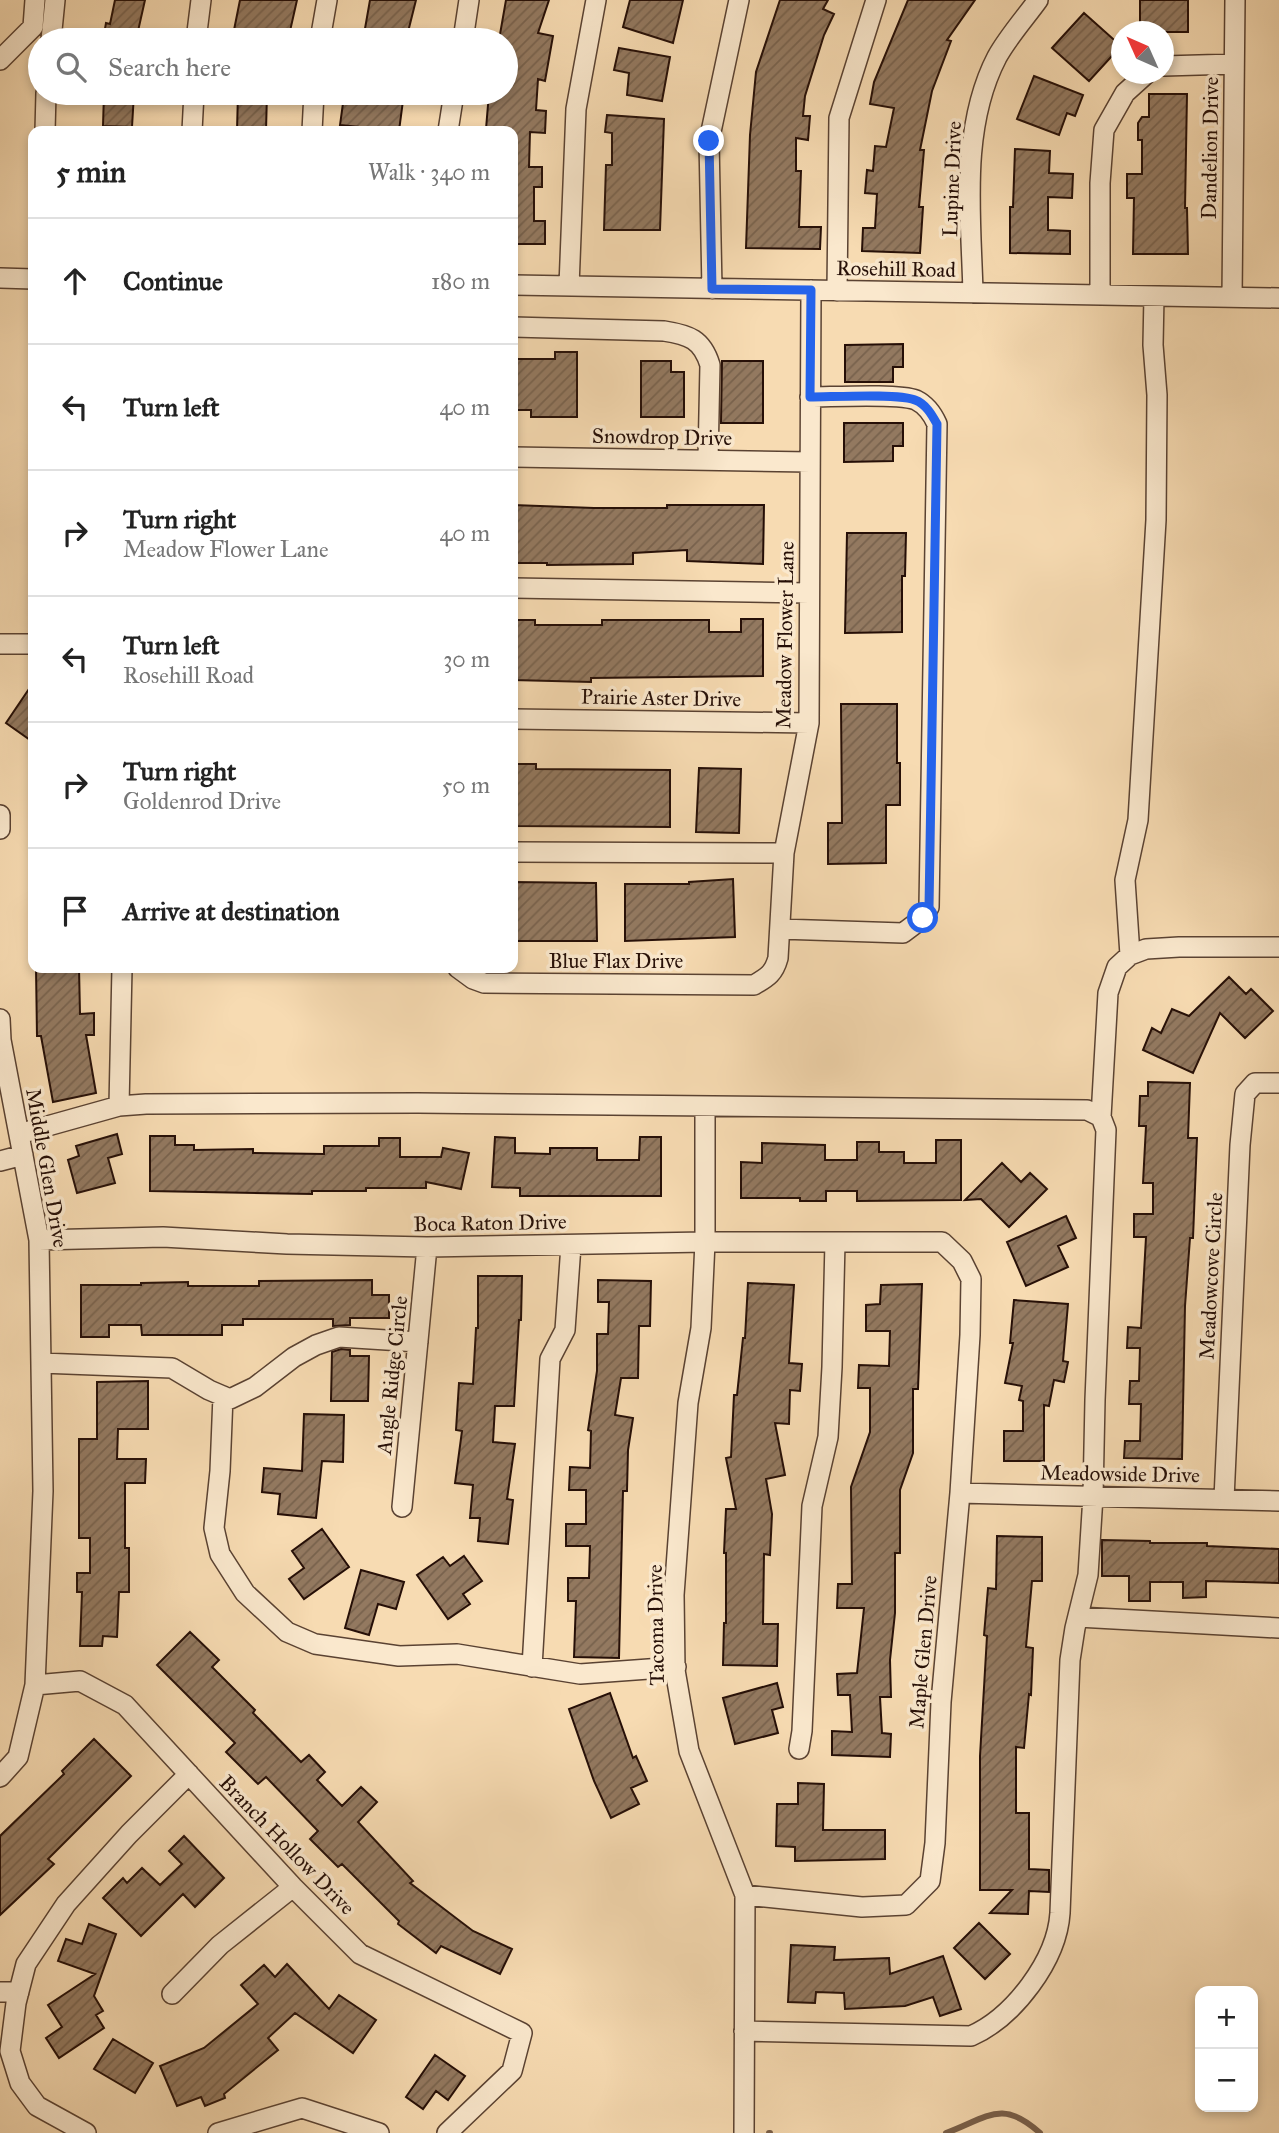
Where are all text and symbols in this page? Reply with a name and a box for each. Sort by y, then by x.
north arrow [1111,21,1174,84]
search box [28,28,518,105]
icon: search [52,48,90,86]
text: Search here [108,51,231,83]
street label: Dandelion Drive [1196,76,1224,220]
street label: Lupine Drive [937,120,967,238]
route end [693,125,724,156]
text: 5 min [56,154,126,190]
text: Walk · 340 m [368,158,490,186]
street label: Rosehill Road [836,255,957,283]
icon: ahead [56,262,94,300]
text: Continue [123,265,223,297]
text: 180 m [431,267,490,295]
icon: left [56,388,94,426]
text: Turn left [123,391,219,423]
text: 40 m [440,393,490,421]
street label: Snowdrop Drive [592,423,733,451]
text: Turn right [123,503,236,535]
icon: right [56,514,94,552]
text: 40 m [440,519,490,547]
text: Meadow Flower Lane [123,535,329,563]
street label: Meadow Flower Lane [770,541,800,729]
text: Turn left [123,629,219,661]
icon: left [56,640,94,678]
text: 30 m [443,645,490,673]
text: Rosehill Road [123,661,254,689]
street label: Prairie Aster Drive [581,684,742,712]
text: Turn right [123,755,236,787]
icon: right [56,766,94,804]
text: 50 m [442,771,490,799]
text: Goldenrod Drive [123,787,281,815]
icon: arrive [56,892,94,930]
text: Arrive at destination [123,895,340,927]
route start [907,902,938,933]
street label: Blue Flax Drive [549,948,684,974]
street label: Middle Glen Drive [20,1086,74,1250]
street label: Meadowcove Circle [1194,1191,1228,1360]
street label: Boca Raton Drive [413,1209,567,1237]
street label: Angle Ridge Circle [371,1294,413,1457]
street label: Meadowside Drive [1040,1460,1200,1488]
street label: Tacoma Drive [642,1564,670,1686]
street label: Maple Glen Drive [903,1574,943,1730]
street label: Branch Hollow Drive [214,1770,361,1920]
map controls [1195,1986,1258,2112]
button: + [1195,1986,1258,2049]
button: − [1195,2049,1258,2112]

